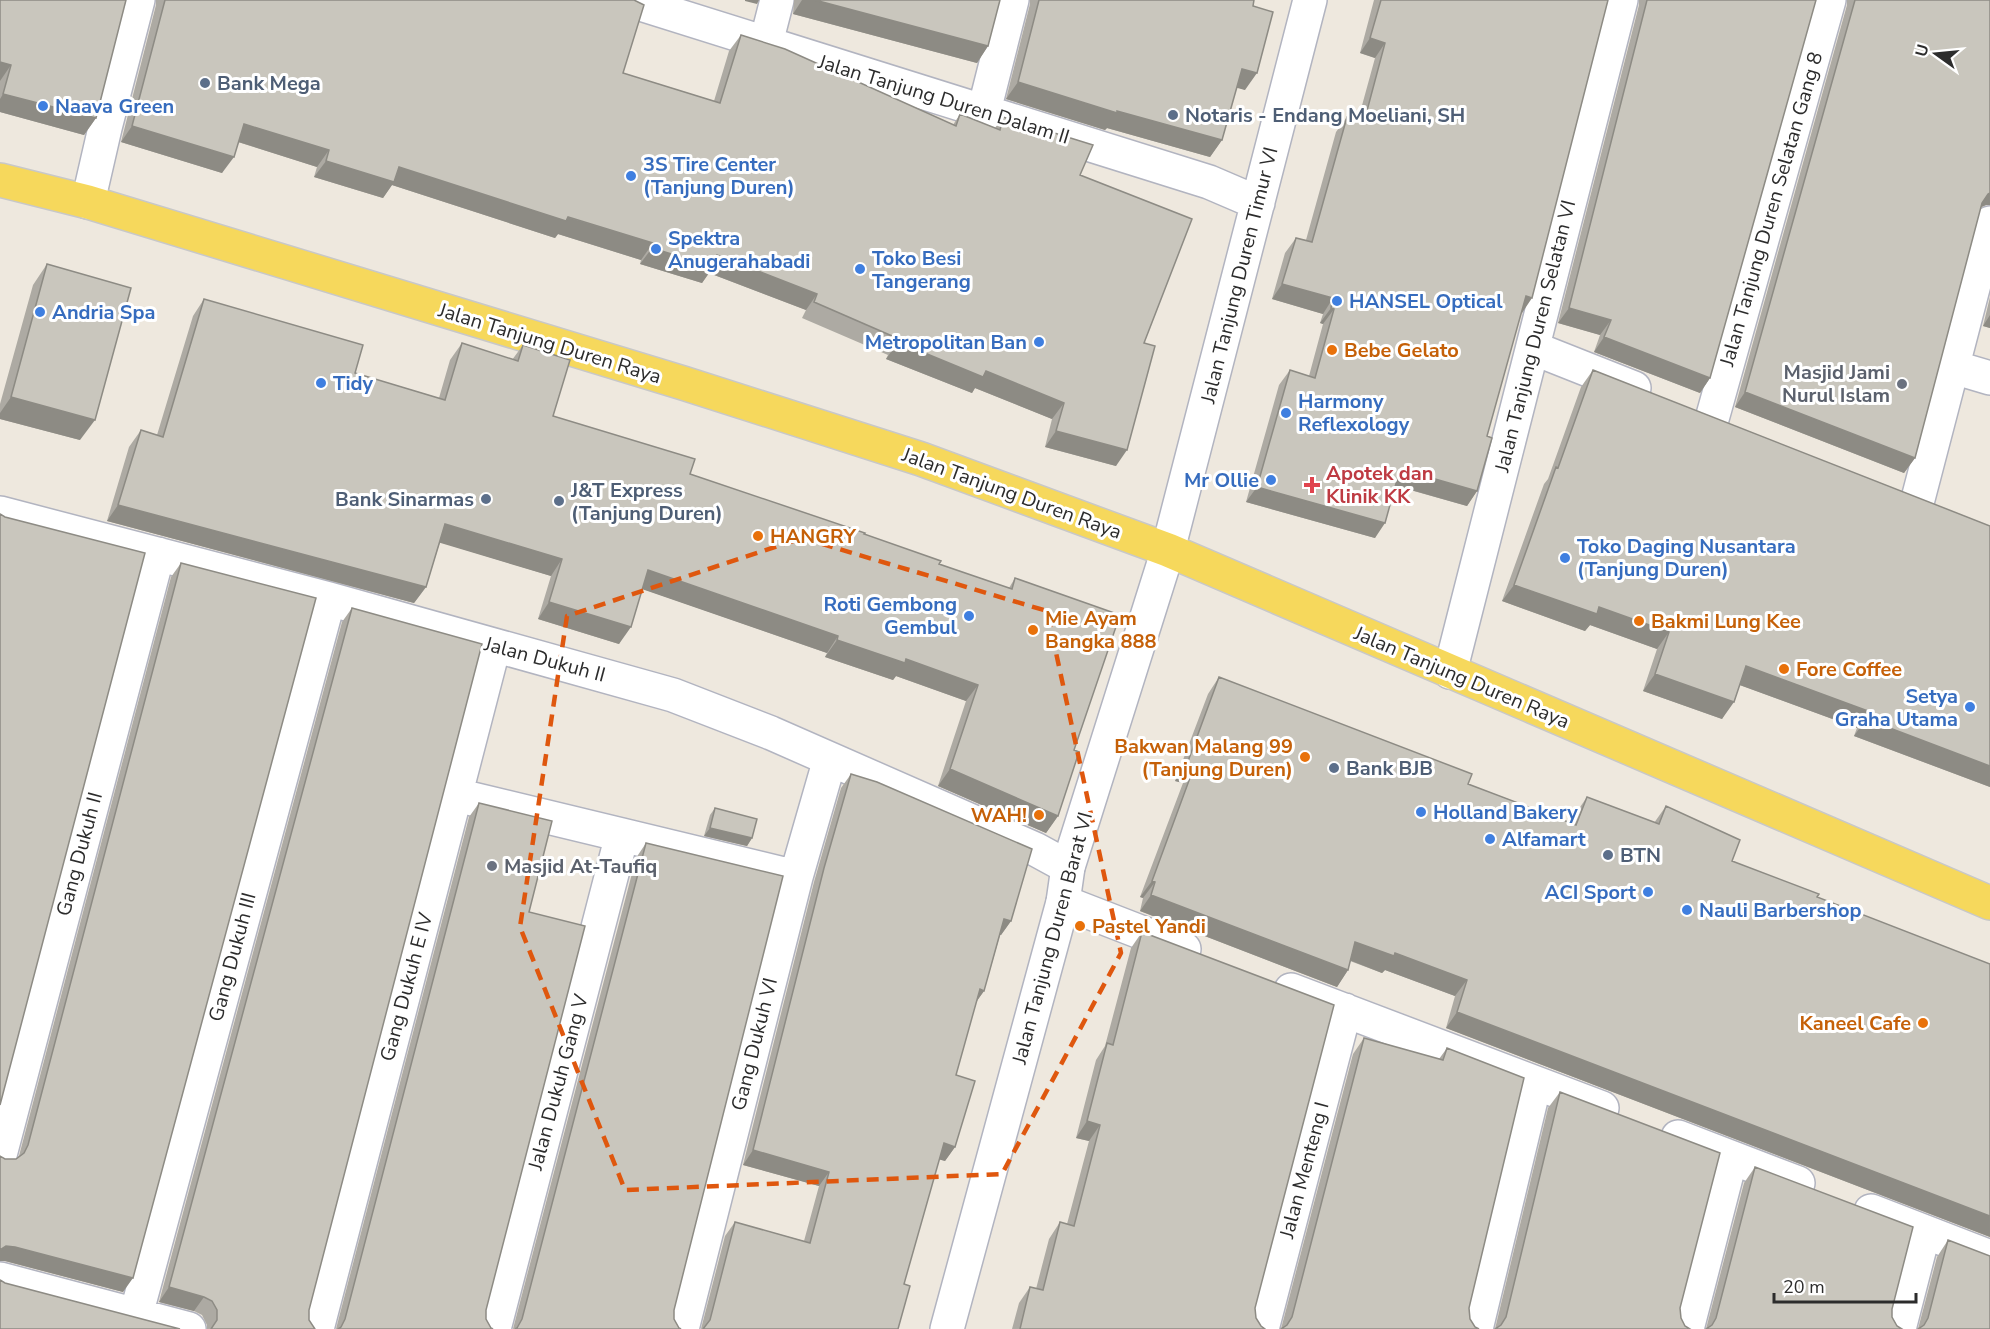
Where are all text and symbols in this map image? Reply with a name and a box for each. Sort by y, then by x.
north arrow [1906,24,1966,84]
text: U [1910,42,1935,59]
street label: Jalan Tanjung Duren Dalam II [814,48,1073,151]
street label: Jalan Tanjung Duren Selatan Gang 8 [1713,49,1829,370]
place label: Bank Mega [217,70,321,97]
marker: Bank Mega [198,76,212,90]
place label: Naava Green [55,93,174,120]
marker: Naava Green [36,99,50,113]
place label: Notaris - Endang Moeliani, SH [1185,102,1465,129]
marker: Notaris - Endang Moeliani, SH [1166,108,1180,122]
street label: Jalan Tanjung Duren Timur VI [1194,144,1284,407]
place label: 3S Tire Center (Tanjung Duren) [643,151,795,201]
marker: 3S Tire Center (Tanjung Duren) [624,169,638,183]
street label: Jalan Tanjung Duren Selatan VI [1488,197,1582,476]
place label: Spektra Anugerahabadi [668,225,810,275]
marker: Spektra Anugerahabadi [649,242,663,256]
place label: Toko Besi Tangerang [872,245,971,295]
marker: Toko Besi Tangerang [853,262,867,276]
place label: HANSEL Optical [1349,288,1503,315]
marker: HANSEL Optical [1330,294,1344,308]
street label: Jalan Tanjung Duren Raya [434,296,664,390]
place label: Andria Spa [52,299,155,326]
marker: Andria Spa [33,305,47,319]
place label: Metropolitan Ban [865,329,1027,356]
marker: Metropolitan Ban [1032,335,1046,349]
place label: Bebe Gelato [1344,337,1459,364]
marker: Bebe Gelato [1325,343,1339,357]
place label: Masjid Jami Nurul Islam [1782,359,1890,409]
place label: Tidy [333,370,374,397]
marker: Tidy [314,376,328,390]
marker: Masjid Jami Nurul Islam [1895,377,1909,391]
place label: Harmony Reflexology [1298,388,1410,438]
marker: Harmony Reflexology [1279,406,1293,420]
street label: Jalan Tanjung Duren Raya [898,441,1125,546]
place label: Apotek dan Klinik KK [1326,460,1433,510]
place label: Mr Ollie [1184,467,1259,494]
marker: Mr Ollie [1264,473,1278,487]
marker: Apotek dan Klinik KK [1303,476,1321,494]
place label: J&T Express (Tanjung Duren) [570,477,723,527]
place label: Bank Sinarmas [335,486,474,513]
marker: Bank Sinarmas [479,492,493,506]
marker: J&T Express (Tanjung Duren) [552,494,566,508]
place label: HANGRY [770,523,857,550]
marker: HANGRY [751,529,765,543]
place label: Toko Daging Nusantara (Tanjung Duren) [1577,533,1796,583]
marker: Toko Daging Nusantara (Tanjung Duren) [1558,551,1572,565]
place label: Roti Gembong Gembul [824,591,958,641]
place label: Mie Ayam Bangka 888 [1045,605,1156,655]
place label: Bakmi Lung Kee [1651,608,1801,635]
marker: Roti Gembong Gembul [962,609,976,623]
marker: Bakmi Lung Kee [1632,614,1646,628]
street label: Jalan Tanjung Duren Raya [1349,619,1574,735]
marker: Mie Ayam Bangka 888 [1026,623,1040,637]
street label: Jalan Dukuh II [480,630,608,689]
place label: Fore Coffee [1796,656,1902,683]
marker: Fore Coffee [1777,662,1791,676]
place label: Setya Graha Utama [1835,683,1958,733]
marker: Setya Graha Utama [1963,700,1977,714]
place label: Bakwan Malang 99 (Tanjung Duren) [1114,733,1293,783]
marker: Bakwan Malang 99 (Tanjung Duren) [1298,750,1312,764]
place label: Bank BJB [1346,755,1433,782]
marker: Bank BJB [1327,761,1341,775]
street label: Gang Dukuh II [50,789,109,919]
place label: Holland Bakery [1433,799,1578,826]
place label: WAH! [971,802,1027,829]
marker: Holland Bakery [1414,805,1428,819]
marker: WAH! [1032,808,1046,822]
street label: Jalan Tanjung Duren Barat VI [1006,809,1099,1068]
place label: Alfamart [1502,826,1586,853]
marker: Alfamart [1483,832,1497,846]
place label: BTN [1620,842,1661,869]
marker: BTN [1601,848,1615,862]
place label: Masjid At-Taufiq [504,853,657,880]
marker: Masjid At-Taufiq [485,859,499,873]
place label: ACI Sport [1545,879,1636,906]
marker: ACI Sport [1641,885,1655,899]
street label: Gang Dukuh III [202,890,263,1025]
place label: Nauli Barbershop [1699,897,1861,924]
marker: Nauli Barbershop [1680,903,1694,917]
street label: Gang Dukuh E IV [374,910,439,1064]
place label: Pastel Yandi [1092,913,1206,940]
marker: Pastel Yandi [1073,919,1087,933]
street label: Gang Dukuh VI [725,975,784,1113]
street label: Jalan Dukuh Gang V [522,991,595,1174]
place label: Kaneel Cafe [1800,1010,1911,1037]
marker: Kaneel Cafe [1916,1016,1930,1030]
street label: Jalan Menteng I [1273,1099,1336,1242]
scale bar [1774,1266,1916,1304]
text: 20 m [1783,1275,1825,1299]

